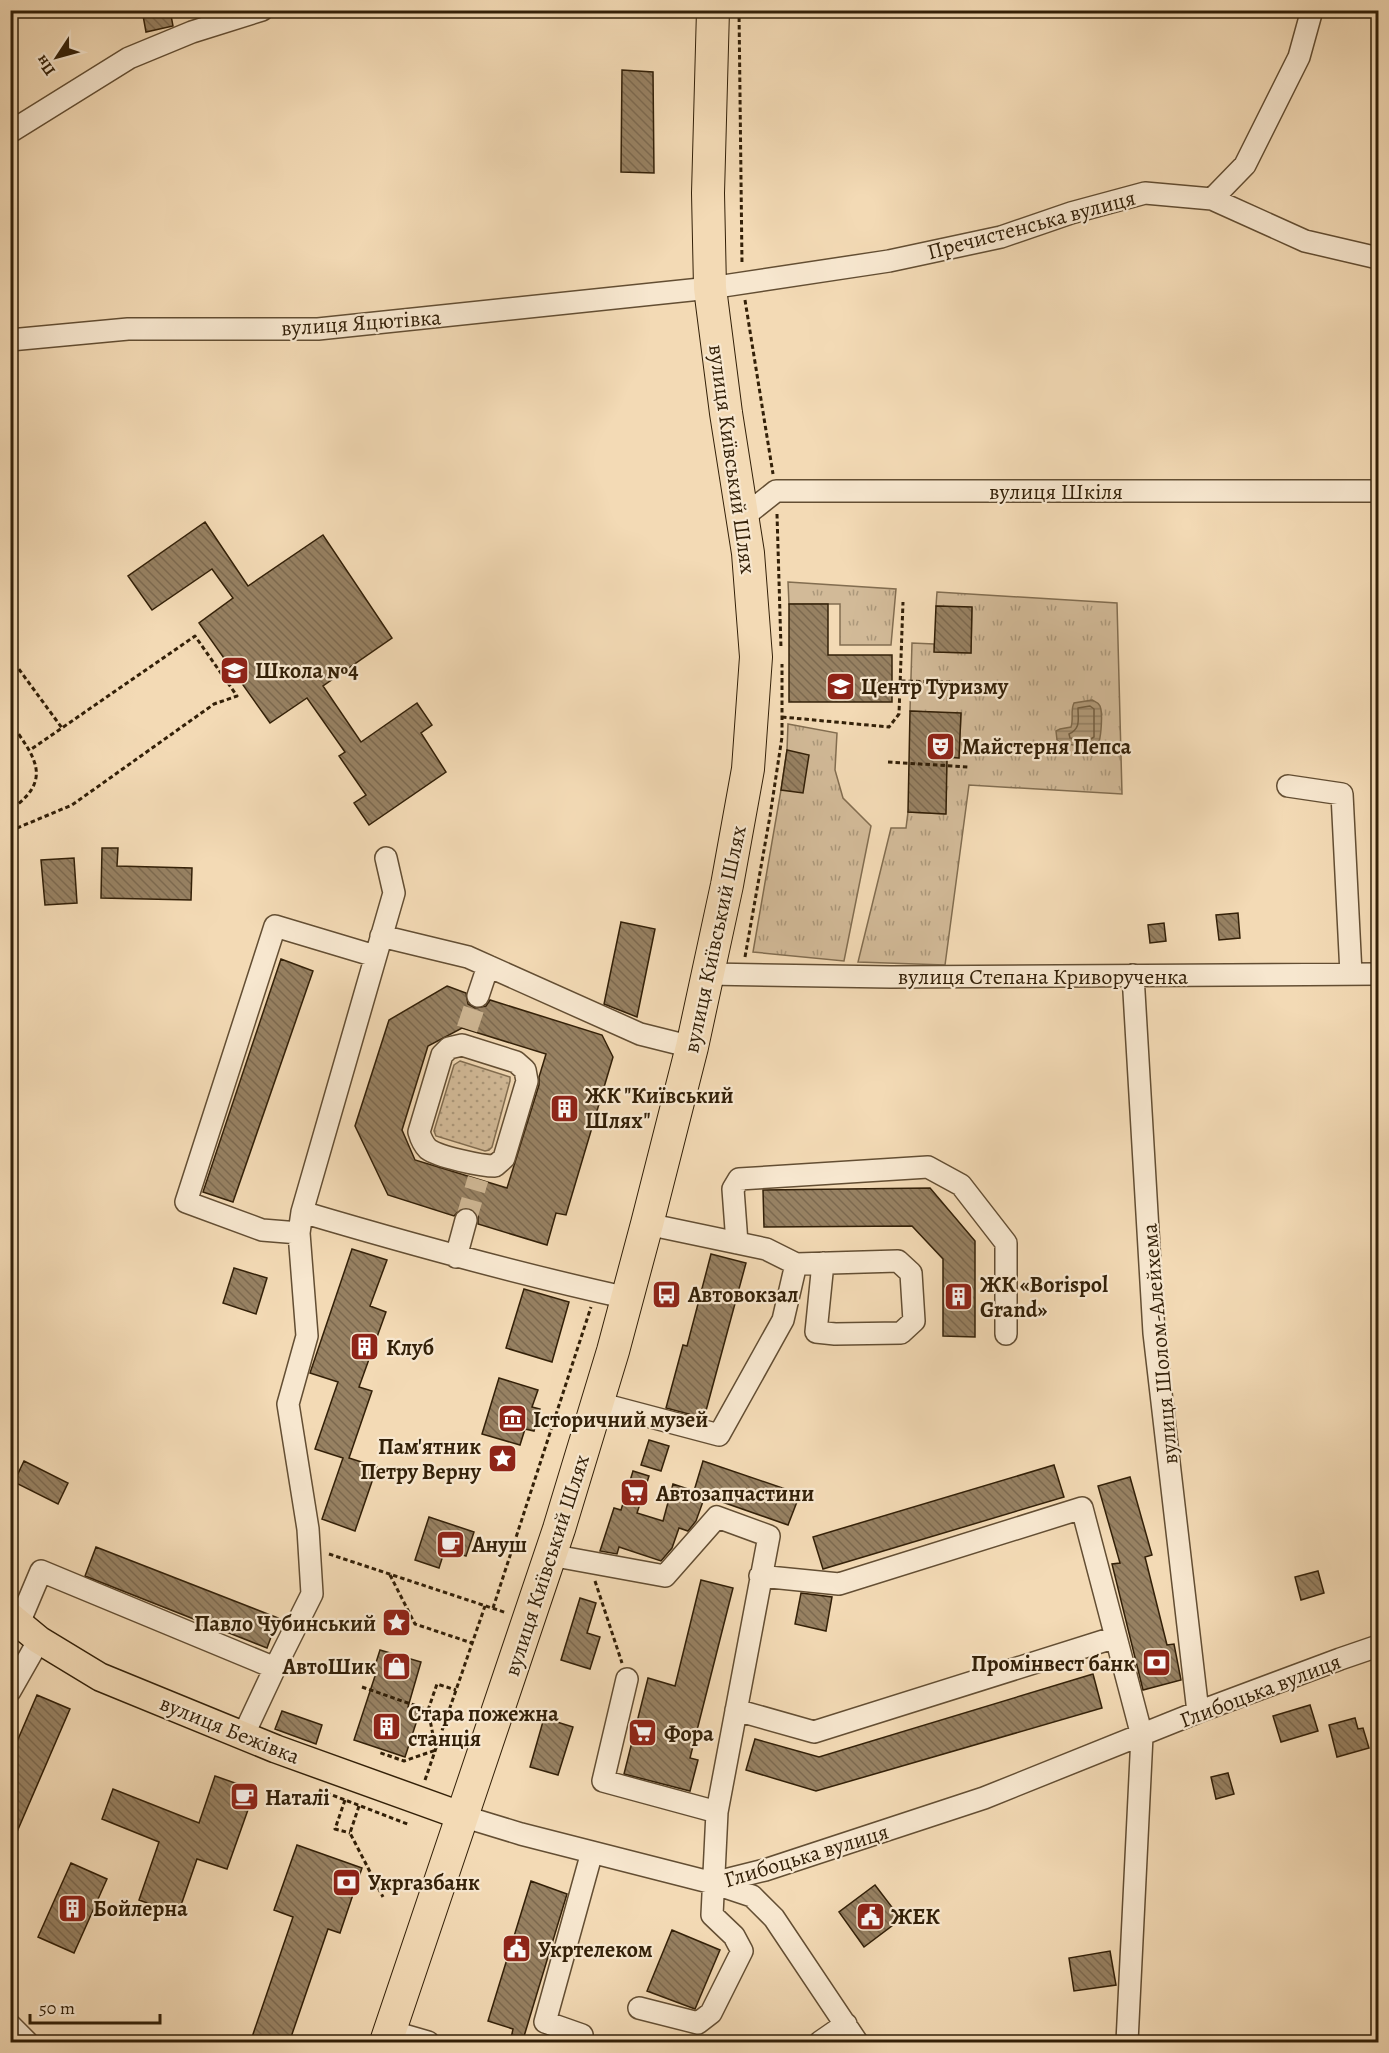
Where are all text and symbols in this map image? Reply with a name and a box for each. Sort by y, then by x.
north arrow [27,27,87,87]
text: Пн [31,50,61,80]
street label: Пречистенська вулиця [924,183,1139,267]
street label: вулиця Яцютівка [280,302,443,344]
street label: вулиця Київський Шлях [701,342,763,576]
street label: вулиця Шкіля [989,477,1123,507]
school or university icon: Школа №4 [218,654,250,686]
place label: Школа №4 [255,656,359,686]
school or university icon: Центр Туризму [824,670,856,702]
place label: Центр Туризму [861,672,1009,702]
theatre icon: Майстерня Пепса [925,730,957,762]
place label: Майстерня Пепса [962,732,1132,762]
street label: вулиця Київський Шлях [676,823,754,1056]
street label: вулиця Степана Криворученка [898,962,1189,992]
place label: ЖК "Київський Шлях" [585,1081,734,1136]
building icon: ЖК "Київський Шлях" [548,1092,580,1124]
street label: вулиця Шолом-Алейхема [1134,1221,1185,1466]
place label: ЖК «Borispol Grand» [980,1270,1108,1325]
bus stop icon: Автовокзал [651,1278,683,1310]
place label: Автовокзал [687,1280,798,1310]
building icon: ЖК «Borispol Grand» [943,1281,975,1313]
building icon: Клуб [349,1331,381,1363]
place label: Клуб [386,1333,434,1363]
museum icon: Історичний музей [496,1403,528,1435]
place label: Історичний музей [533,1405,708,1435]
place label: Пам'ятник Петру Верну [360,1432,481,1487]
place icon: Пам'ятник Петру Верну [486,1443,518,1475]
street label: вулиця Київський Шлях [497,1450,597,1680]
supermarket icon: Автозапчастини [619,1477,651,1509]
place label: Автозапчастини [655,1479,814,1509]
cafe icon: Ануш [435,1528,467,1560]
place label: Ануш [471,1530,527,1560]
place icon: Павло Чубинський [381,1607,413,1639]
place label: Павло Чубинський [194,1609,376,1639]
street label: Глибоцька вулиця [1175,1646,1345,1736]
bank icon: Промінвест банк [1140,1647,1172,1679]
place label: Промінвест банк [971,1649,1135,1679]
shop icon: АвтоШик [381,1650,413,1682]
place label: АвтоШик [282,1652,376,1682]
street label: вулиця Бежівка [155,1688,305,1772]
place label: Стара пожежна станція [408,1699,559,1754]
building icon: Стара пожежна станція [371,1710,403,1742]
supermarket icon: Фора [627,1717,659,1749]
place label: Фора [664,1719,714,1749]
cafe icon: Наталі [228,1781,260,1813]
place label: Наталі [265,1783,330,1813]
street label: Глибоцька вулиця [720,1817,892,1895]
bank icon: Укргазбанк [331,1866,363,1898]
place label: Укргазбанк [368,1868,480,1898]
building icon: Бойлерна [56,1892,88,1924]
place label: Бойлерна [93,1894,188,1924]
public building icon: ЖЕК [854,1900,886,1932]
place label: ЖЕК [891,1902,940,1932]
public building icon: Укртелеком [501,1933,533,1965]
place label: Укртелеком [538,1935,653,1965]
scale bar [30,1987,160,2025]
text: 50 m [39,1996,75,2020]

